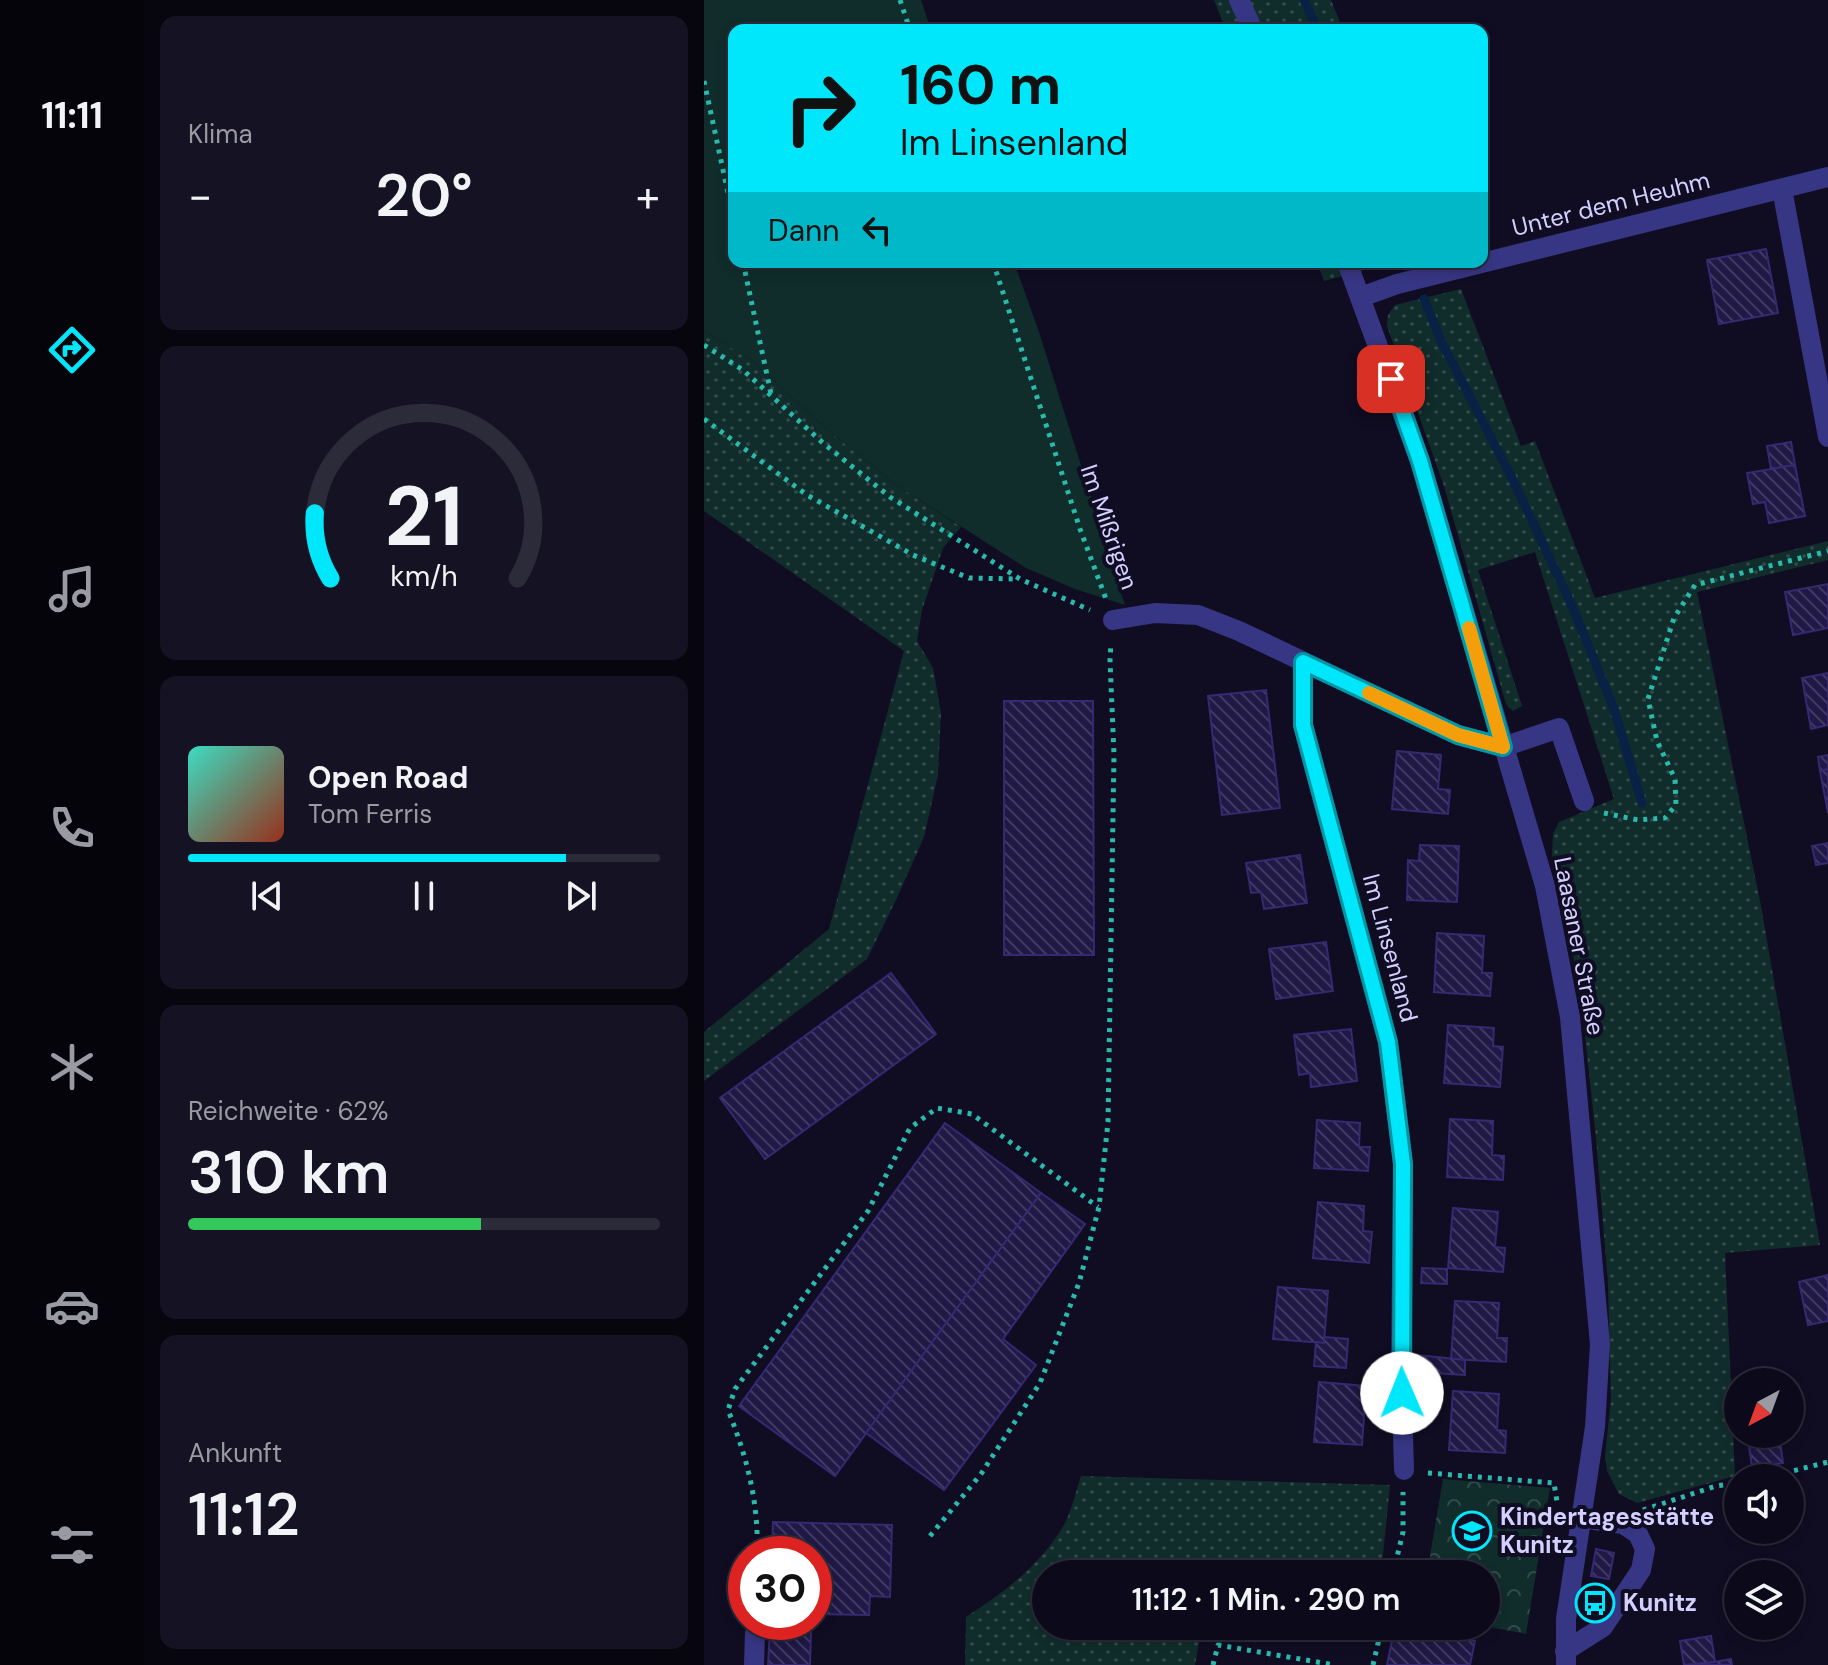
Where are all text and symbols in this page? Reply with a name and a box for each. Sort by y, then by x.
text: 160 m [900,48,1061,121]
icon: right [768,56,872,160]
text: 11:11 [41,92,103,139]
text: Klima [188,117,253,151]
text: Im Linsenland [900,119,1128,166]
text: 20° [375,156,473,235]
street label: Unter dem Heuhm [1509,164,1713,243]
text: − [188,167,212,225]
text: + [636,167,660,225]
icon: left [855,208,899,252]
text: Dann [768,211,839,250]
icon: directions [44,322,100,378]
pin [1357,345,1425,413]
icon: arrive [1369,357,1413,401]
street label: Im Mißrigen [1074,460,1145,593]
text: 21 [385,461,463,570]
text: km/h [390,558,458,595]
icon: music [44,561,100,617]
text: Open Road [308,758,468,797]
text: Tom Ferris [308,797,432,831]
icon: phone [44,800,100,856]
street label: Laasaner Straße [1547,854,1612,1038]
street label: Im Linsenland [1356,870,1425,1025]
icon: previous [245,874,289,918]
icon: pause [402,874,446,918]
icon: next [559,874,603,918]
icon: climate [44,1039,100,1095]
text: Reichweite · 62% [188,1094,389,1128]
text: 310 km [188,1133,390,1212]
icon: car [44,1278,100,1334]
position arrow [1360,1351,1444,1435]
north arrow [1724,1368,1804,1448]
map controls [1724,1368,1804,1640]
text: Ankunft [188,1436,282,1470]
button: sound [1724,1464,1804,1544]
text: 11:12 [188,1475,300,1554]
place label: Kindertagesstätte Kunitz [1500,1501,1714,1560]
school or university icon: Kindertagesstätte Kunitz [1451,1510,1493,1552]
icon: filters [44,1517,100,1573]
speed limit sign: 30 [728,1536,832,1640]
button: layers [1724,1560,1804,1640]
text: 11:12 · 1 Min. · 290 m [1132,1580,1400,1619]
bus stop icon: Kunitz [1574,1582,1616,1624]
place label: Kunitz [1623,1587,1697,1618]

